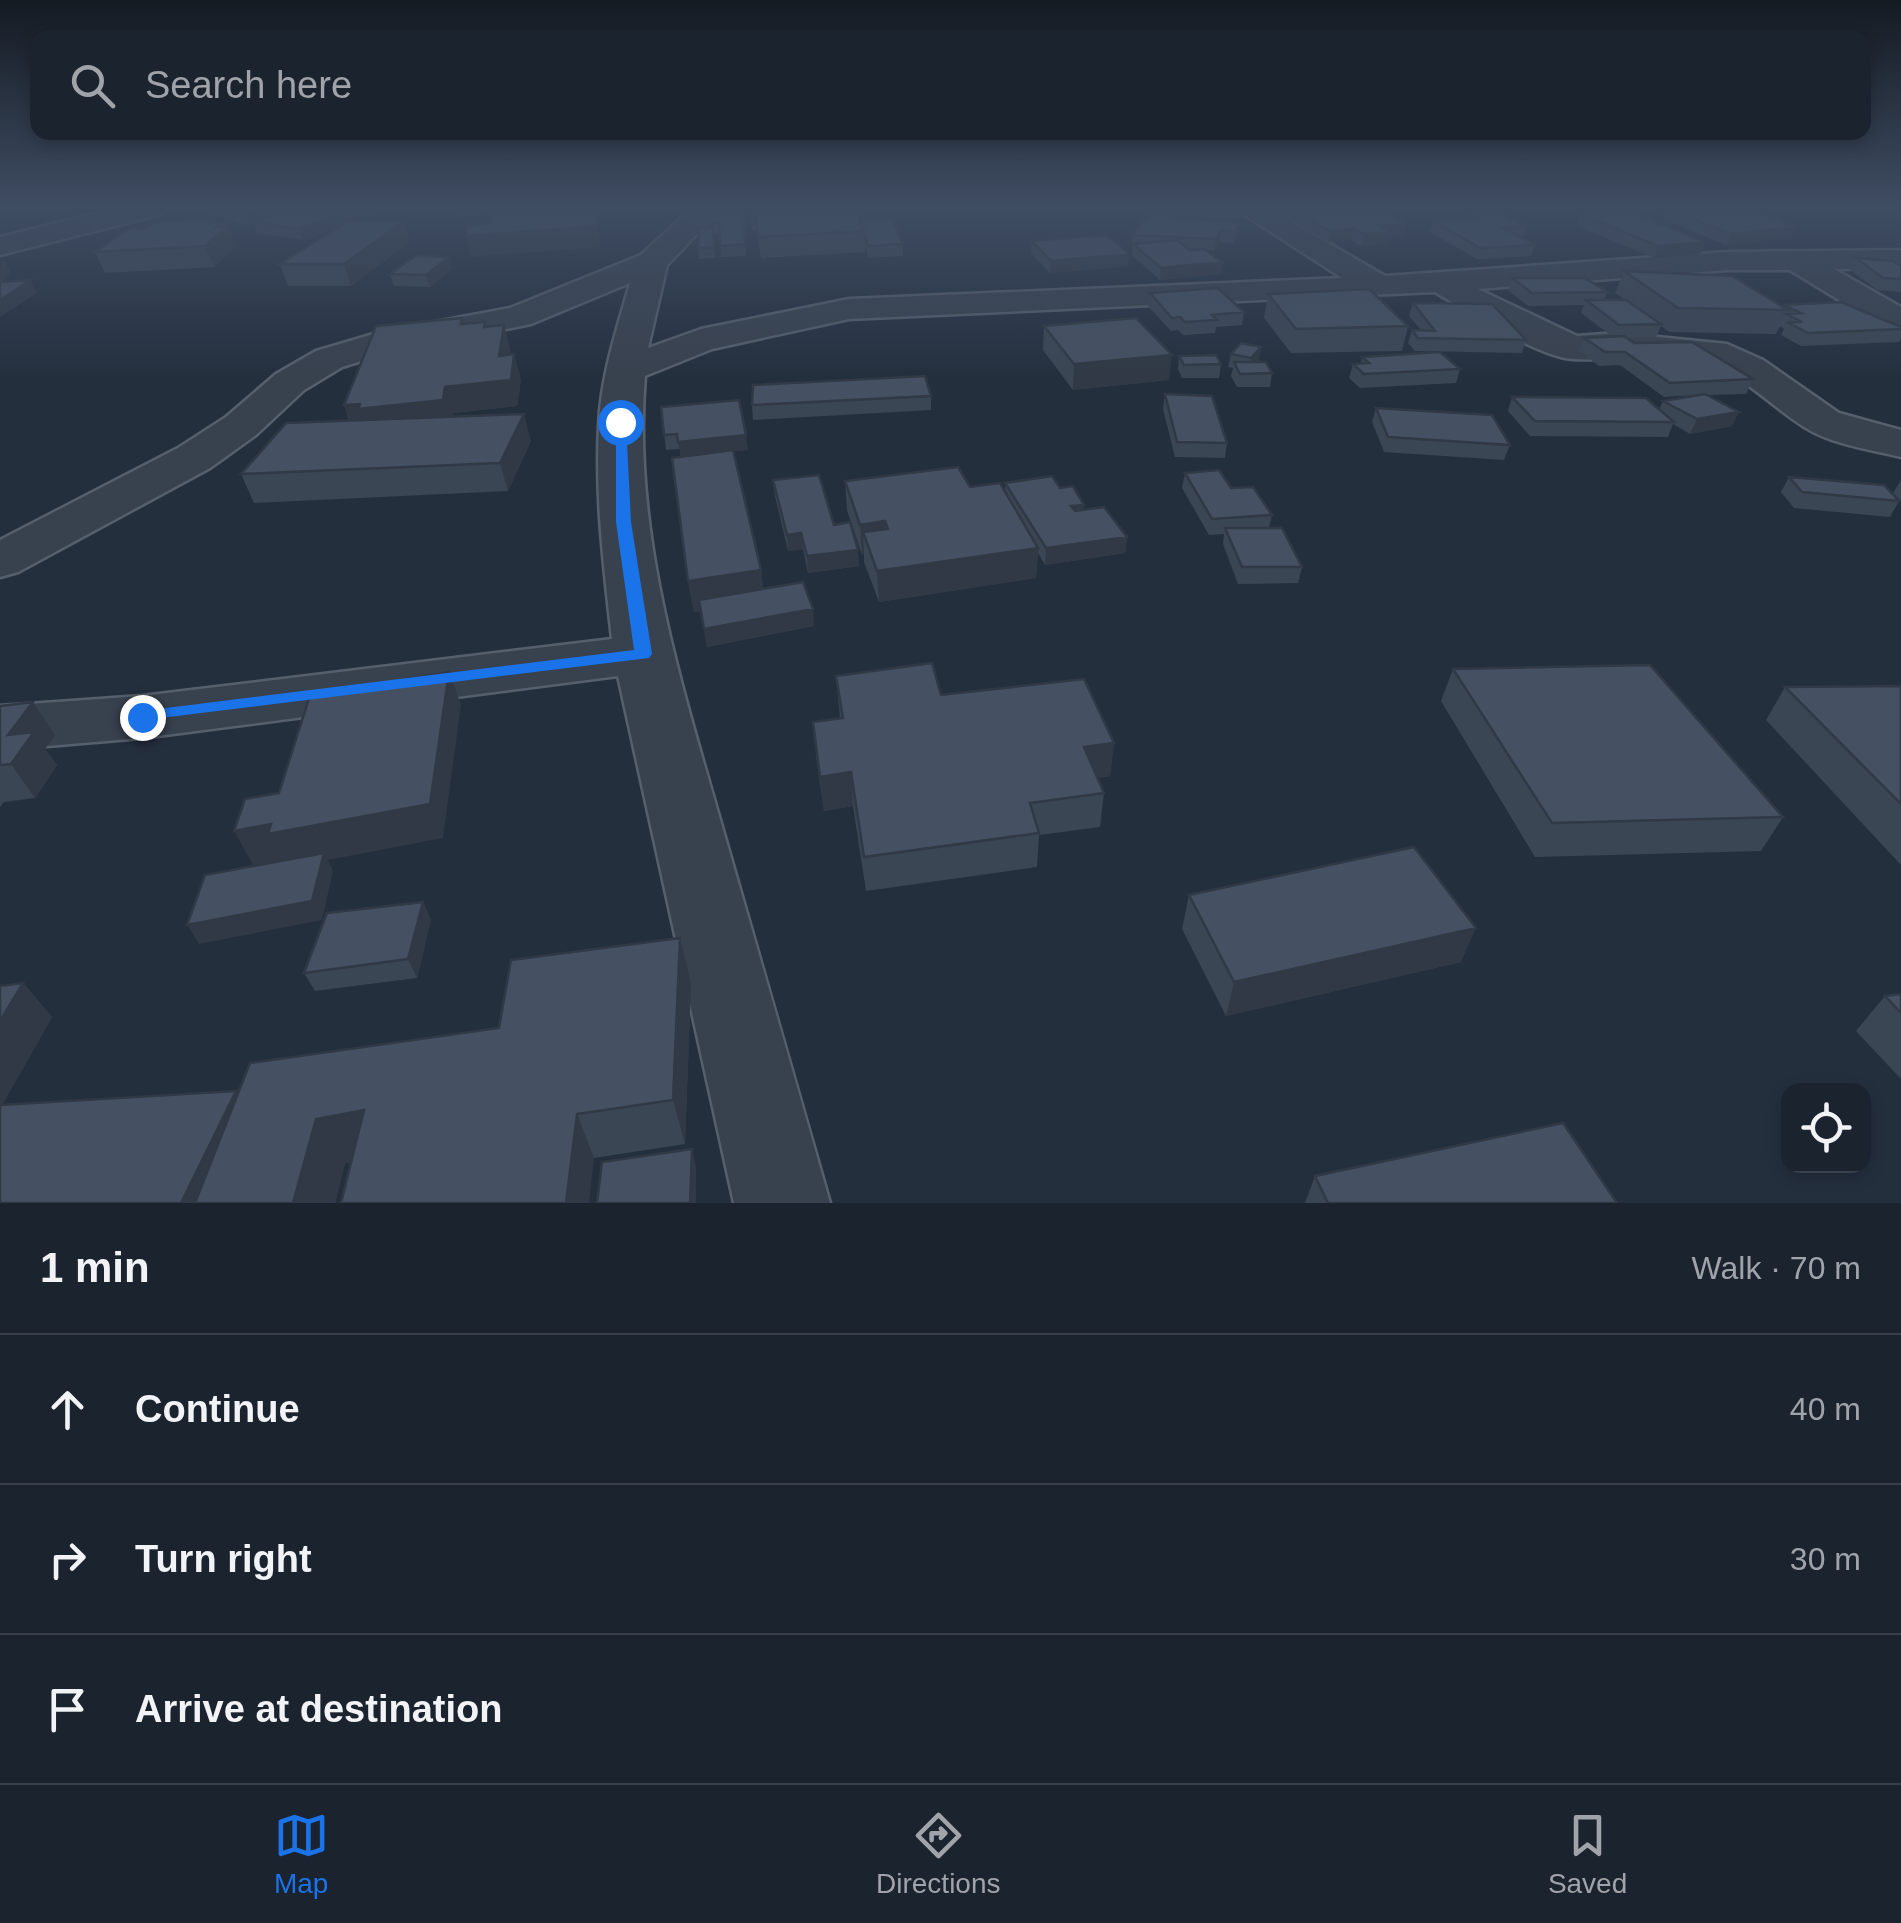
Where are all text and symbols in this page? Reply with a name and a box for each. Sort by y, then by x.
search box [30,30,1871,140]
icon: search [65,58,120,113]
text: Search here [145,64,352,106]
route start [598,400,644,446]
route end [120,695,166,741]
map controls [1781,1083,1871,1173]
button: locate [1781,1083,1871,1173]
text: 1 min [40,1244,150,1291]
text: Walk · 70 m [1692,1250,1861,1286]
icon: ahead [40,1382,95,1437]
text: Continue [135,1388,300,1430]
text: 40 m [1790,1391,1861,1427]
icon: right [40,1532,95,1587]
text: Turn right [135,1538,312,1580]
text: 30 m [1790,1541,1861,1577]
icon: arrive [40,1682,95,1737]
text: Arrive at destination [135,1688,502,1730]
tab: Map [274,1808,329,1900]
tab: Directions [876,1808,1001,1900]
tab: Saved [1548,1808,1627,1900]

